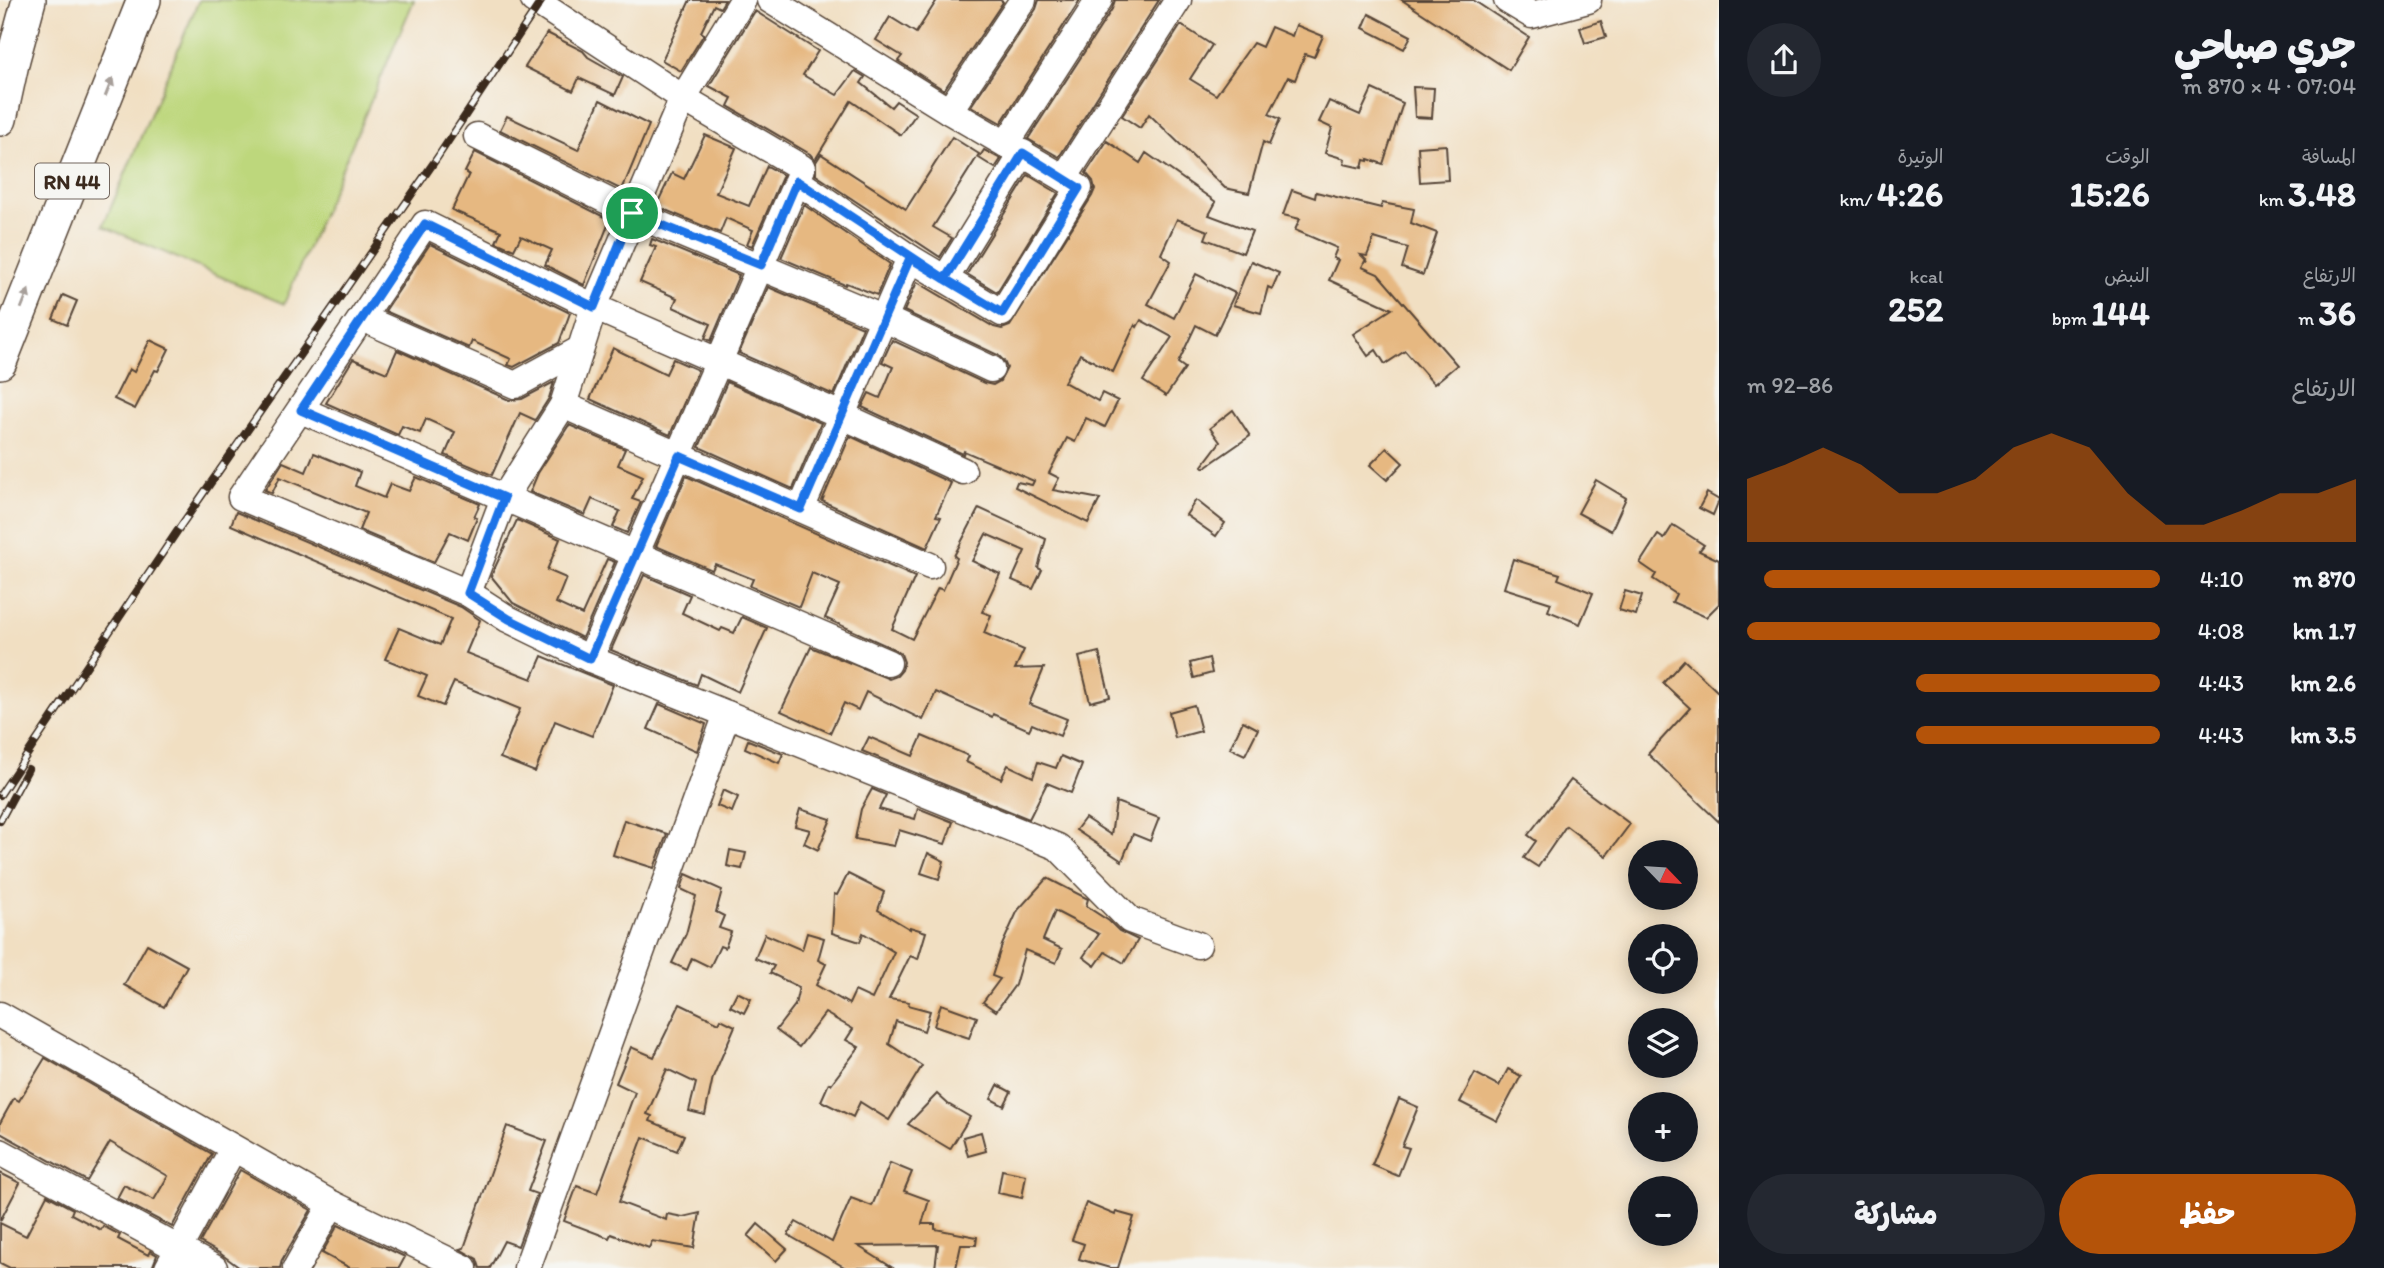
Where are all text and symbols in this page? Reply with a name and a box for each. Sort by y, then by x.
button: share [1747,23,1821,97]
text: جري صباحي [2174,23,2356,69]
text: 07:04 · 4 × 870 m [2183,72,2356,100]
one-way arrow [104,77,115,98]
text: الوتيرة [1897,145,1943,168]
text: الوقت [2105,145,2150,168]
text: المسافة [2302,145,2356,168]
road number: RN 44 [35,164,109,198]
text: 4:26 [1877,173,1943,215]
text: 15:26 [2070,173,2150,215]
text: 3.48 [2288,173,2356,215]
pin [602,183,662,243]
text: /km [1839,188,1877,211]
text: km [2259,188,2288,211]
icon: arrive [613,194,651,232]
text: النبض [2104,264,2150,287]
text: الارتفاع [2303,264,2356,287]
text: kcal [1910,265,1943,288]
one-way arrow [20,288,31,309]
text: 252 [1888,288,1943,330]
text: 144 [2091,292,2150,334]
text: 36 [2318,292,2356,334]
text: bpm [2052,307,2091,330]
text: m [2298,307,2318,330]
text: 86–92 m [1747,371,1833,399]
text: الارتفاع [2292,374,2356,402]
text: 4:10 [2200,565,2244,593]
text: 870 m [2293,565,2356,593]
text: 4:08 [2198,617,2244,645]
text: 1.7 km [2293,617,2356,645]
text: 4:43 [2198,669,2244,697]
text: 2.6 km [2290,669,2356,697]
text: 4:43 [2198,721,2244,749]
text: 3.5 km [2290,721,2356,749]
north arrow [1628,840,1698,910]
map controls [1628,840,1698,1246]
button: locate [1628,924,1698,994]
button: layers [1628,1008,1698,1078]
button: + [1628,1092,1698,1162]
button: مشاركة [1747,1174,2045,1254]
button: حفظ [2059,1174,2356,1254]
button: − [1628,1176,1698,1246]

